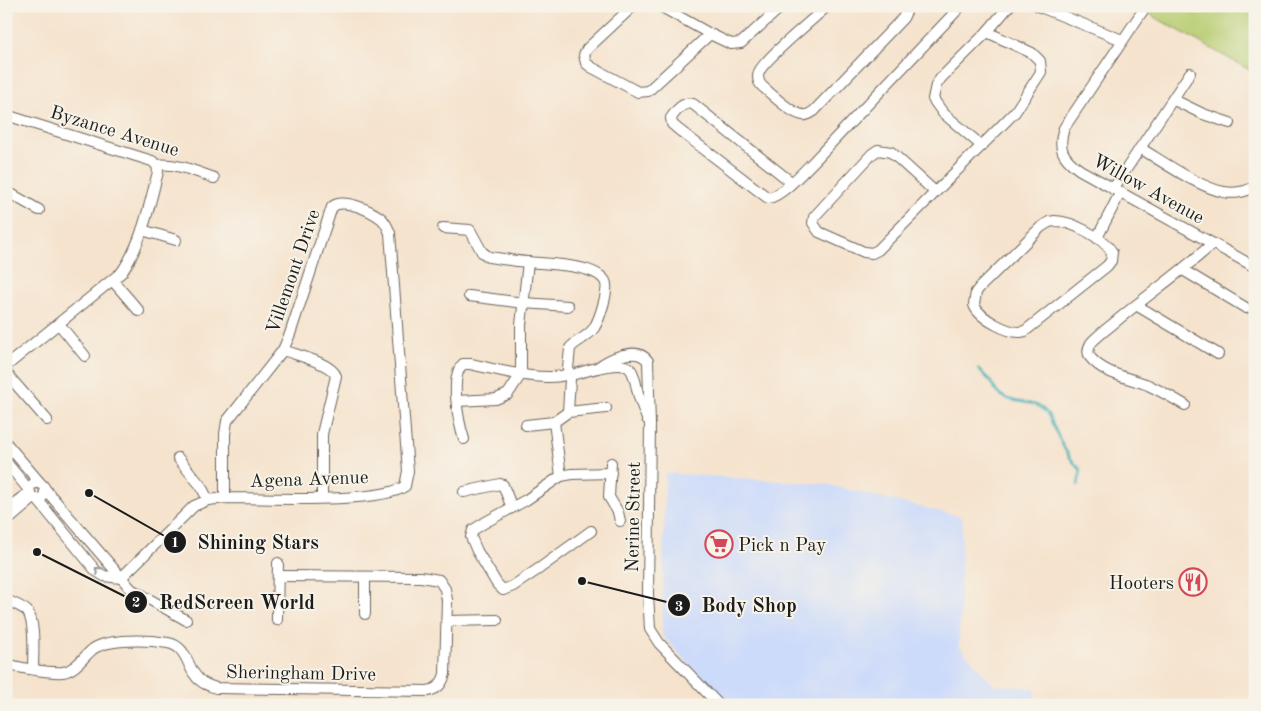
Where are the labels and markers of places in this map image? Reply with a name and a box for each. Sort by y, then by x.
callout: Shining Stars [162,525,328,560]
supermarket icon: Pick n Pay [704,529,734,559]
place label: Pick n Pay [738,537,826,556]
restaurant icon: Hooters [1178,567,1208,597]
place label: Hooters [1109,575,1174,594]
callout: RedScreen World [124,584,325,619]
callout: Body Shop [666,588,807,623]

